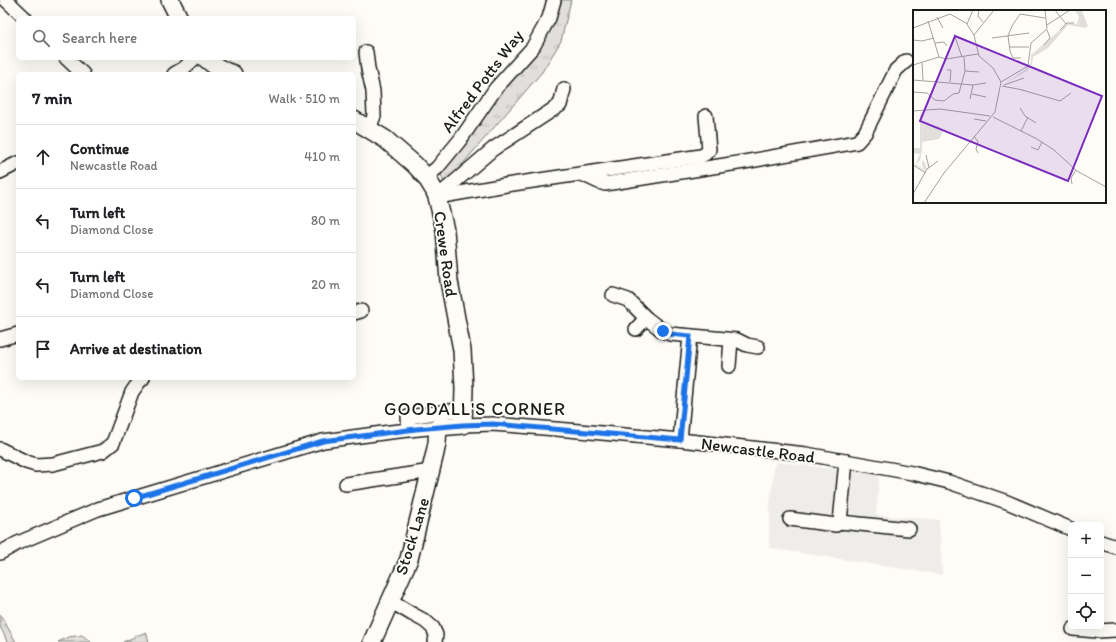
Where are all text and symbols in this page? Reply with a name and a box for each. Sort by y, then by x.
inset map [913,10,1106,203]
search box [16,16,356,60]
street label: Alfred Potts Way [437,26,527,136]
icon: search [30,27,52,49]
text: Search here [62,29,137,47]
text: 7 min [32,88,72,108]
text: Walk · 510 m [269,91,340,106]
text: Continue [70,140,129,158]
icon: ahead [32,146,54,168]
text: 410 m [304,149,340,164]
text: Newcastle Road [70,158,158,173]
text: Turn left [70,204,125,222]
icon: left [32,210,54,232]
street label: Crewe Road [430,210,462,299]
text: 80 m [311,213,340,228]
text: Diamond Close [70,222,153,237]
text: Turn left [70,268,125,286]
icon: left [32,274,54,296]
text: 20 m [311,277,340,292]
text: Diamond Close [70,286,153,301]
route end [654,322,672,340]
icon: arrive [32,338,54,360]
text: Arrive at destination [70,340,202,358]
district label: GOODALL'S CORNER [384,398,566,420]
street label: Newcastle Road [700,433,817,467]
route start [125,489,143,507]
street label: Stock Lane [391,495,433,577]
map controls [1068,522,1104,630]
button: + [1068,522,1104,558]
button: − [1068,558,1104,594]
button: locate [1068,594,1104,630]

